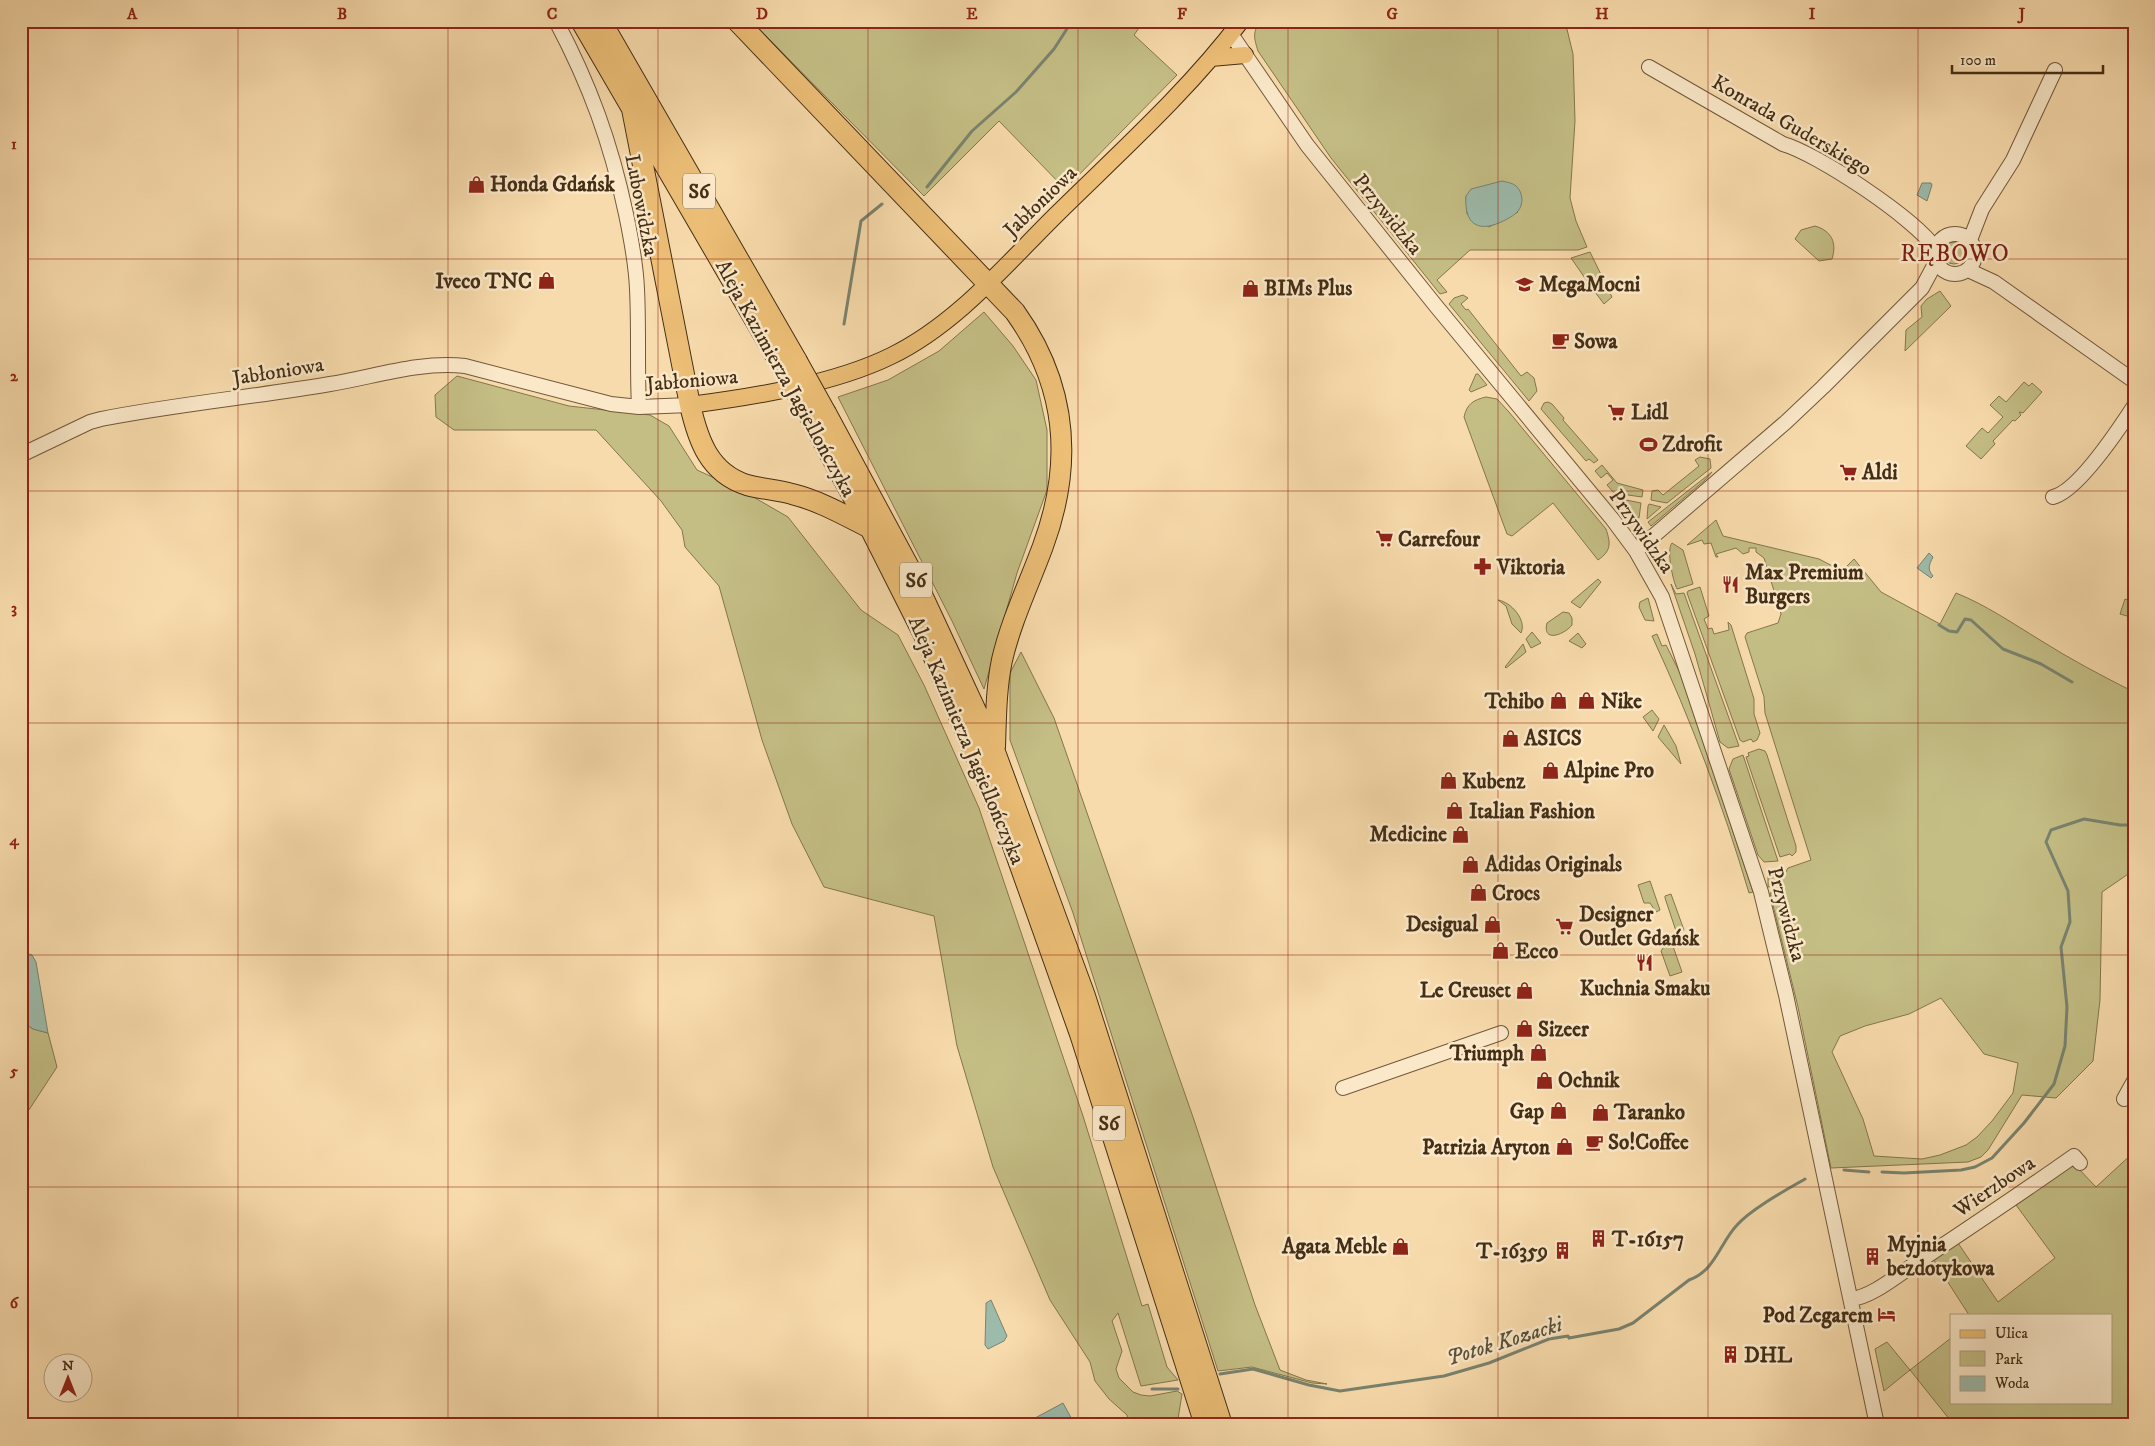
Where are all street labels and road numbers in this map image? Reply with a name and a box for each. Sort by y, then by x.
street label: Konrada Guderskiego [1707,70,1876,182]
street label: Lubowidzka [618,152,664,258]
street label: Jabłoniowa [997,160,1083,244]
street label: Przywidzka [1347,169,1428,260]
road number: S6 [683,174,715,208]
street label: Aleja Kazimierza Jagiellończyka [709,255,861,502]
street label: Jabłoniowa [229,352,326,392]
street label: Jabłoniowa [643,364,739,398]
street label: Przywidzka [1603,484,1680,579]
road number: S6 [900,562,932,598]
street label: Aleja Kazimierza Jagiellończyka [902,612,1030,868]
street label: Przywidzka [1761,864,1811,964]
road number: S6 [1093,1106,1125,1140]
street label: Wierzbowa [1948,1150,2040,1224]

